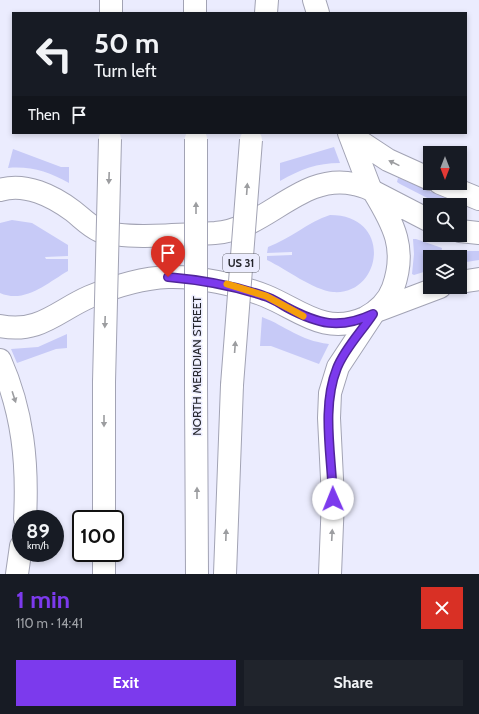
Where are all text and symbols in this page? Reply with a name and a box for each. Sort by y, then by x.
text: 50 m [94,26,159,60]
icon: left [28,28,80,80]
text: Turn left [94,60,157,82]
icon: arrive [68,104,90,126]
text: Then [28,106,60,124]
north arrow [423,146,467,190]
map controls [423,146,467,294]
one-way arrow [389,160,400,166]
one-way arrow [106,172,113,184]
one-way arrow [244,183,251,195]
button: search [423,198,467,242]
one-way arrow [193,201,199,214]
pin [151,236,185,277]
icon: arrive [157,242,179,264]
button: layers [423,250,467,294]
road number: US 31 [223,254,259,272]
street label: NORTH MERIDIAN STREET [189,296,204,436]
one-way arrow [102,316,109,328]
one-way arrow [231,341,238,353]
one-way arrow [11,391,17,403]
one-way arrow [101,415,107,428]
position arrow [312,478,354,520]
one-way arrow [194,486,200,499]
speed limit sign: 100 [72,510,124,562]
text: 89 [26,519,50,543]
one-way arrow [222,529,229,541]
one-way arrow [328,529,335,541]
text: km/h [27,539,49,552]
text: 1 min [16,585,70,614]
button: close [421,587,463,629]
text: 110 m · 14:41 [16,615,83,631]
button: Exit [16,660,236,706]
button: Share [244,660,463,706]

